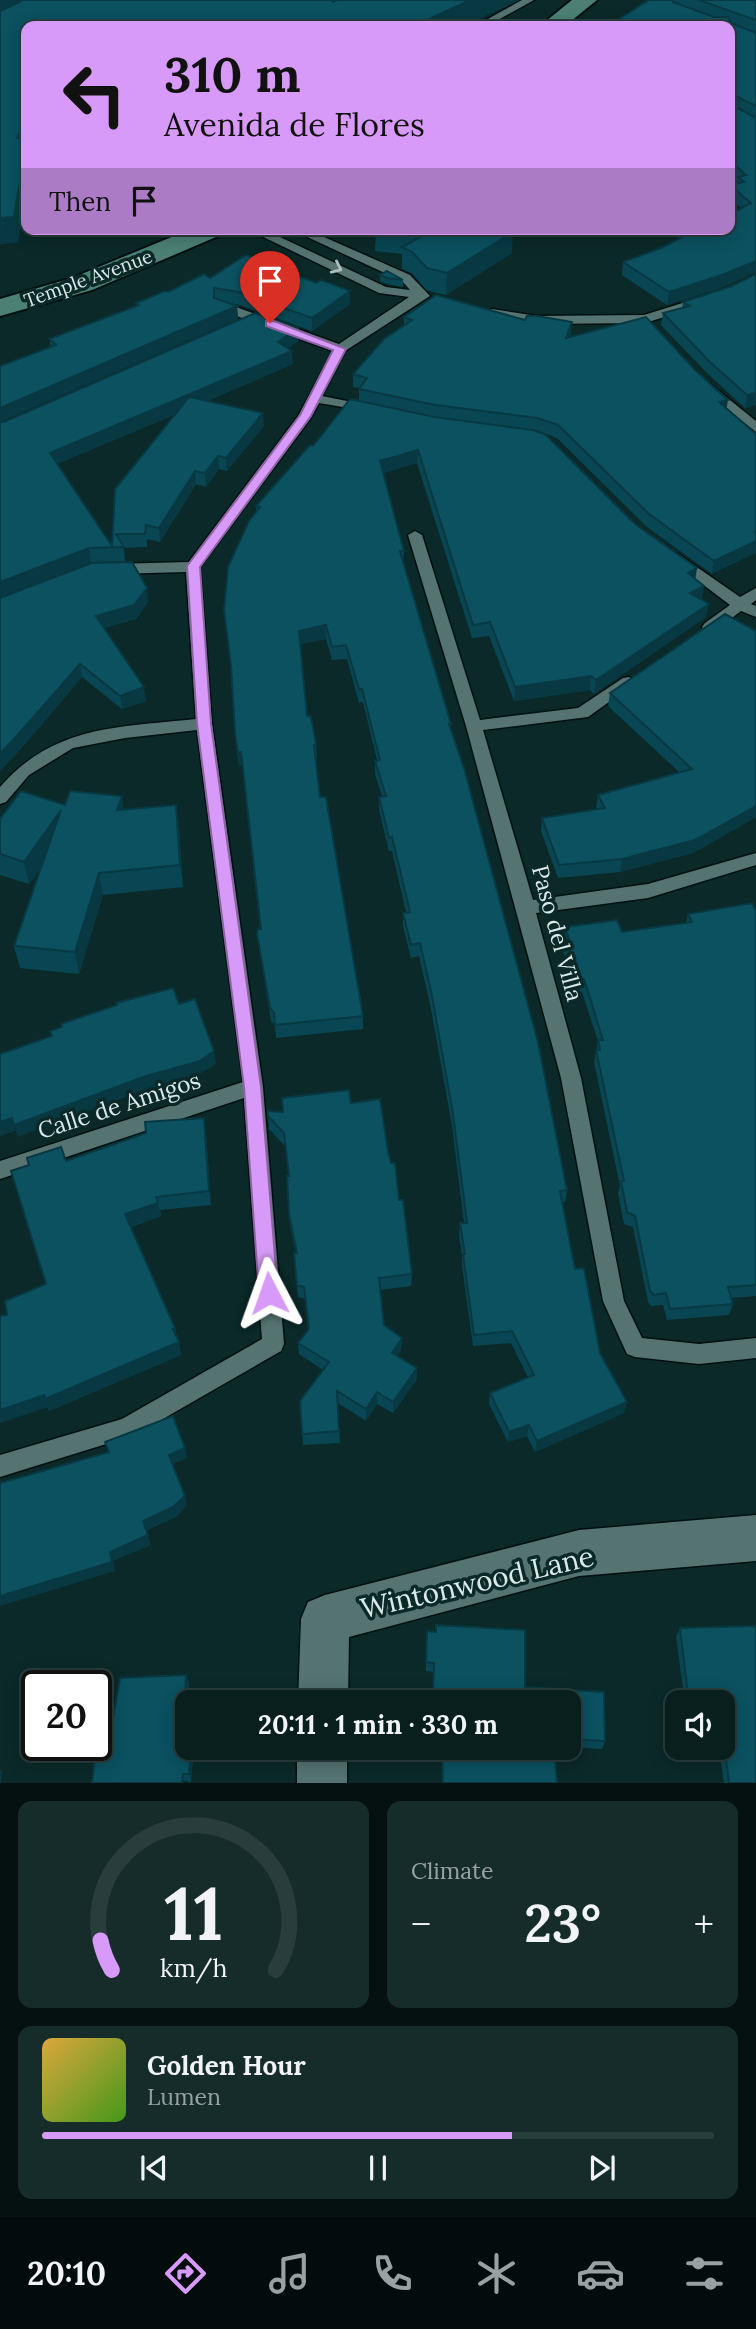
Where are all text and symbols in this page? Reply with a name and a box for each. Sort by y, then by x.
text: 310 m [164,43,300,105]
icon: left [49,49,140,140]
text: Avenida de Flores [164,104,425,145]
icon: arrive [125,182,163,220]
text: Then [49,185,111,218]
street label: Temple Avenue [21,244,155,312]
pin [240,251,300,323]
one-way arrow [330,260,342,274]
icon: arrive [251,262,289,300]
street label: Paso del Villa [526,862,590,1004]
street label: Calle de Amigos [34,1065,204,1145]
position arrow [232,1256,306,1330]
street label: Wintonwood Lane [357,1538,597,1626]
speed limit sign: 20 [21,1670,112,1761]
map controls [665,1690,735,1760]
button: sound [665,1690,735,1760]
text: 20:11 · 1 min · 330 m [258,1708,498,1741]
text: Climate [411,1856,493,1885]
text: 11 [164,1868,223,1961]
text: 23° [524,1890,601,1956]
text: − [411,1900,431,1948]
text: + [694,1900,714,1948]
text: km/h [160,1952,227,1984]
text: Golden Hour [147,2049,306,2082]
text: Lumen [147,2082,221,2111]
icon: previous [135,2149,173,2187]
icon: pause [359,2149,397,2187]
icon: next [583,2149,621,2187]
icon: directions [161,2249,210,2298]
icon: music [265,2249,314,2298]
icon: phone [368,2249,417,2298]
icon: climate [472,2249,521,2298]
icon: car [576,2249,625,2298]
icon: filters [680,2249,729,2298]
text: 20:10 [27,2253,106,2294]

